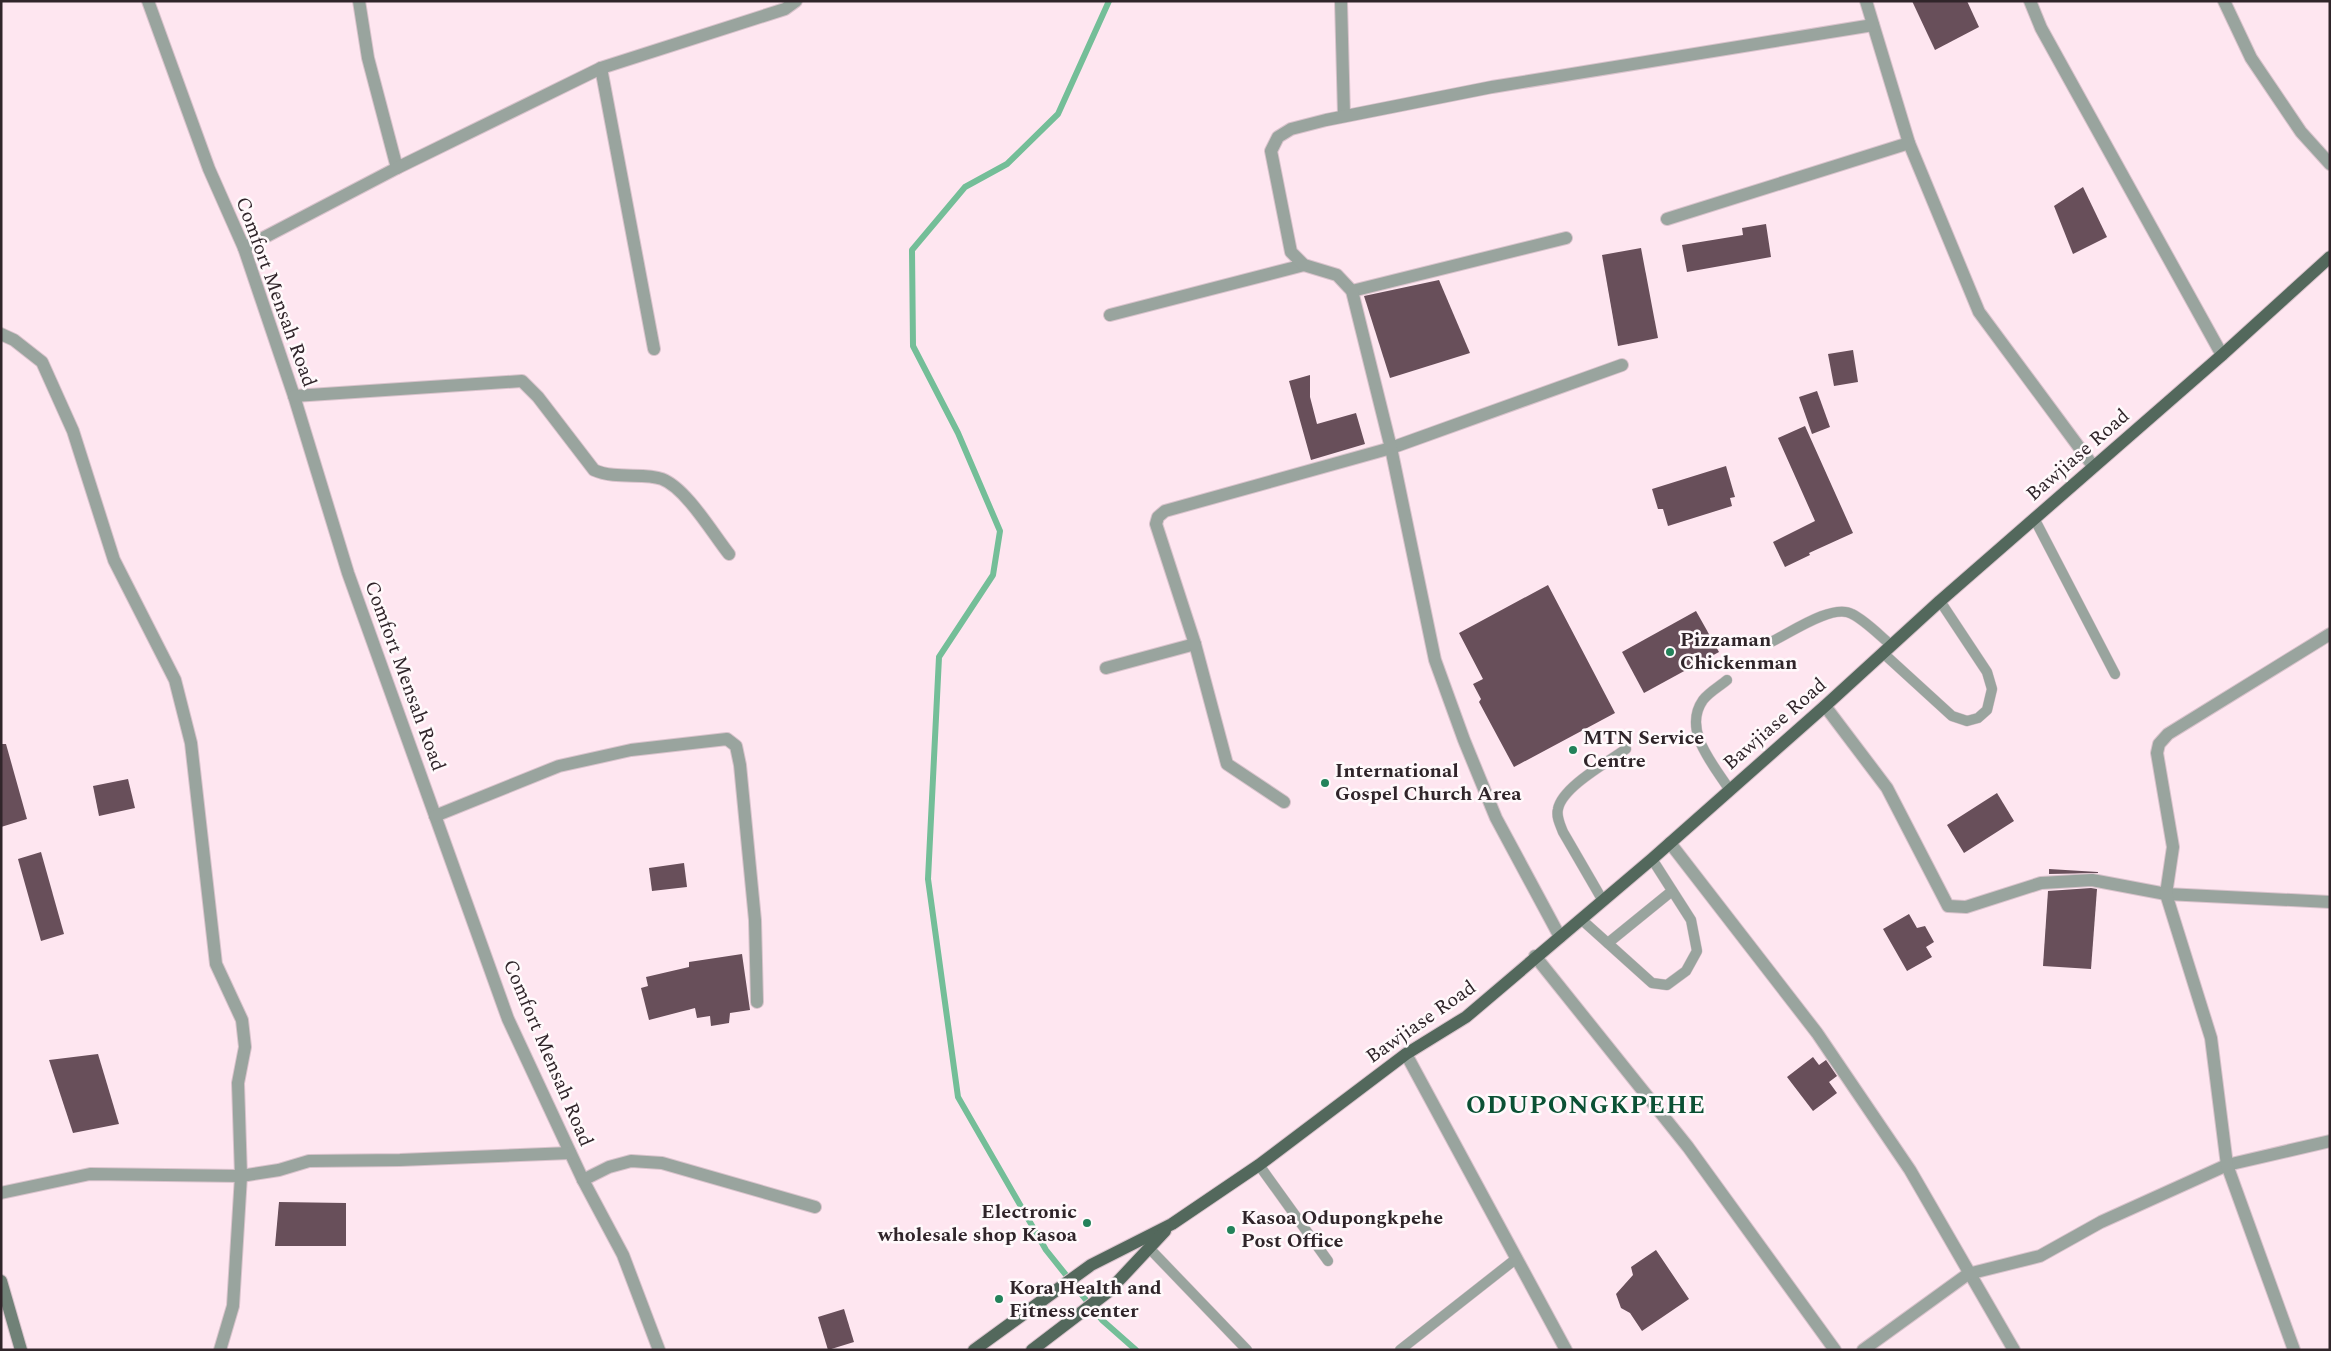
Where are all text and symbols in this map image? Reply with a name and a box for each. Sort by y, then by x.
street label: Comfort Mensah Road [228,193,324,391]
street label: Bawjiase Road [2020,401,2136,509]
street label: Comfort Mensah Road [357,577,453,775]
place label: Pizzaman Chickenman [1680,625,1797,678]
marker: Pizzaman Chickenman [1664,646,1676,658]
street label: Bawjiase Road [1717,670,1833,778]
place label: MTN Service Centre [1583,723,1704,776]
marker: MTN Service Centre [1567,744,1579,756]
place label: International Gospel Church Area [1335,756,1522,809]
marker: International Gospel Church Area [1319,777,1331,789]
street label: Comfort Mensah Road [495,955,601,1151]
street label: Bawjiase Road [1360,973,1482,1071]
district label: ODUPONGKPEHE [1466,1087,1706,1125]
place label: Electronic wholesale shop Kasoa [877,1197,1078,1250]
place label: Kasoa Odupongkpehe Post Office [1241,1203,1443,1256]
marker: Electronic wholesale shop Kasoa [1081,1217,1093,1229]
marker: Kasoa Odupongkpehe Post Office [1225,1224,1237,1236]
place label: Kora Health and Fitness center [1009,1273,1162,1326]
marker: Kora Health and Fitness center [993,1293,1005,1305]

